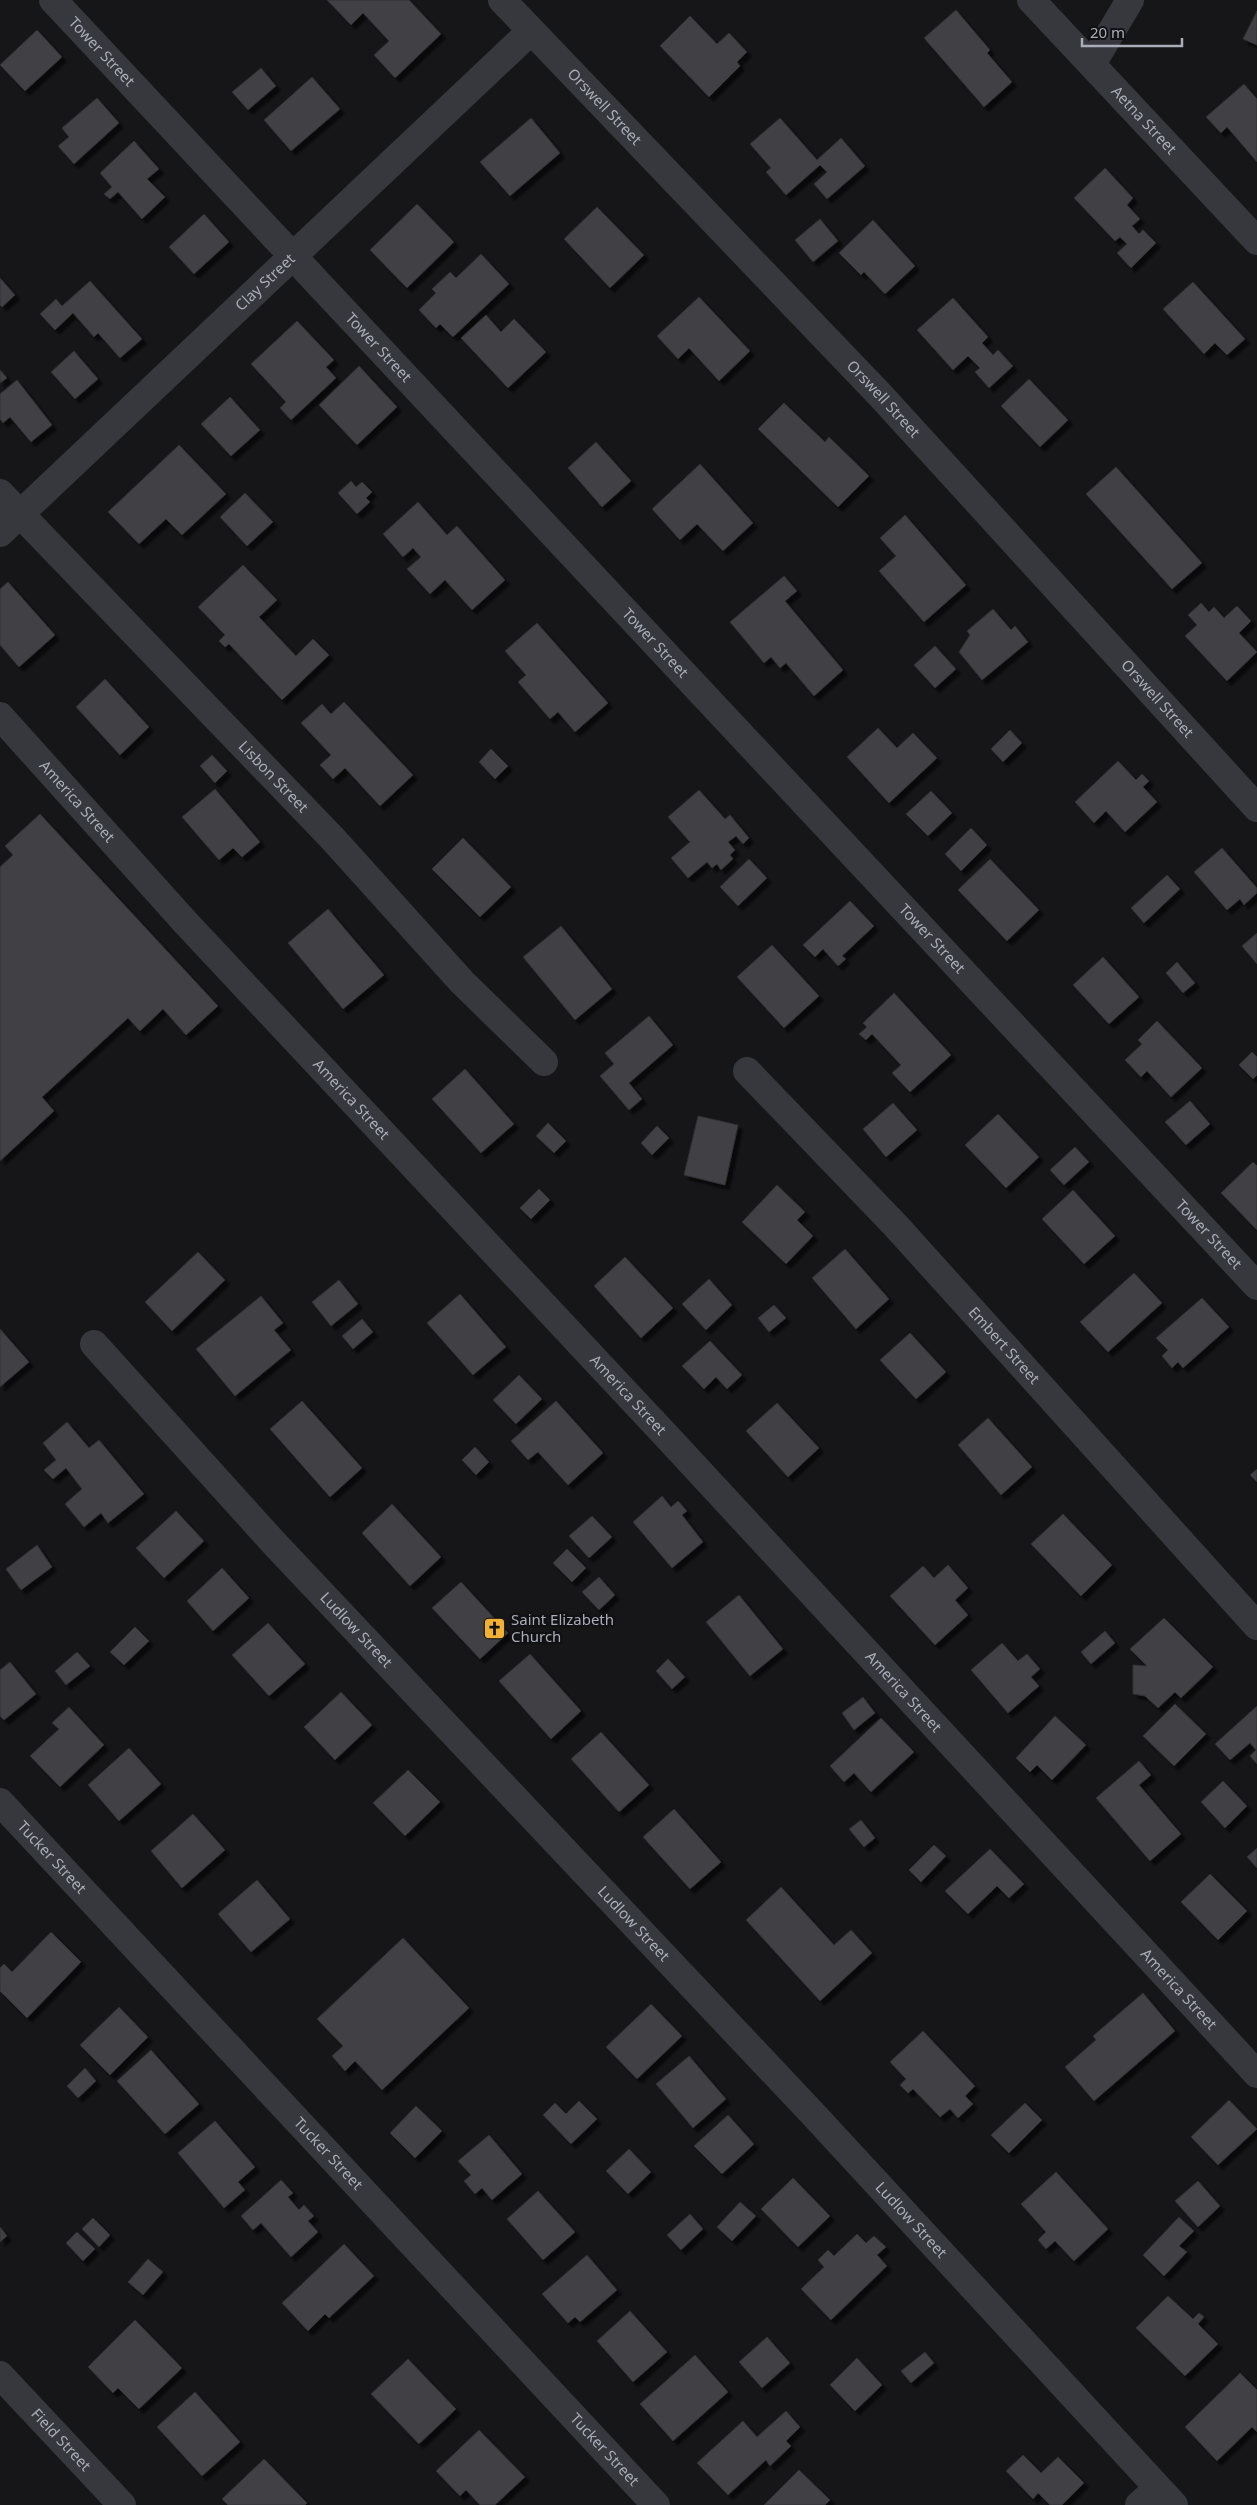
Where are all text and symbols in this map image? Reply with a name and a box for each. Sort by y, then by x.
street label: Tower Street [65,12,140,91]
scale bar [1082,15,1182,47]
text: 20 m [1090,22,1125,42]
street label: Orswell Street [564,64,647,149]
street label: Aetna Street [1108,81,1182,159]
street label: Clay Street [230,248,299,315]
street label: Tower Street [342,308,417,386]
street label: Orswell Street [843,355,925,442]
street label: Tower Street [618,603,694,682]
street label: Orswell Street [1117,655,1199,742]
street label: Lisbon Street [235,736,314,817]
street label: America Street [36,756,120,847]
street label: Tower Street [895,899,971,978]
street label: America Street [309,1054,395,1144]
street label: Tower Street [1172,1195,1247,1273]
street label: Embert Street [965,1302,1045,1388]
street label: America Street [586,1350,672,1439]
street label: Ludlow Street [316,1587,398,1672]
place label: Saint Elizabeth Church [511,1609,614,1646]
church icon: Saint Elizabeth Church [483,1617,507,1641]
street label: America Street [862,1647,947,1737]
street label: Tucker Street [14,1816,92,1898]
street label: Ludlow Street [594,1881,675,1966]
street label: America Street [1137,1944,1222,2034]
street label: Tucker Street [290,2112,368,2194]
street label: Ludlow Street [872,2177,952,2262]
street label: Field Street [27,2404,96,2475]
street label: Tucker Street [566,2408,644,2490]

